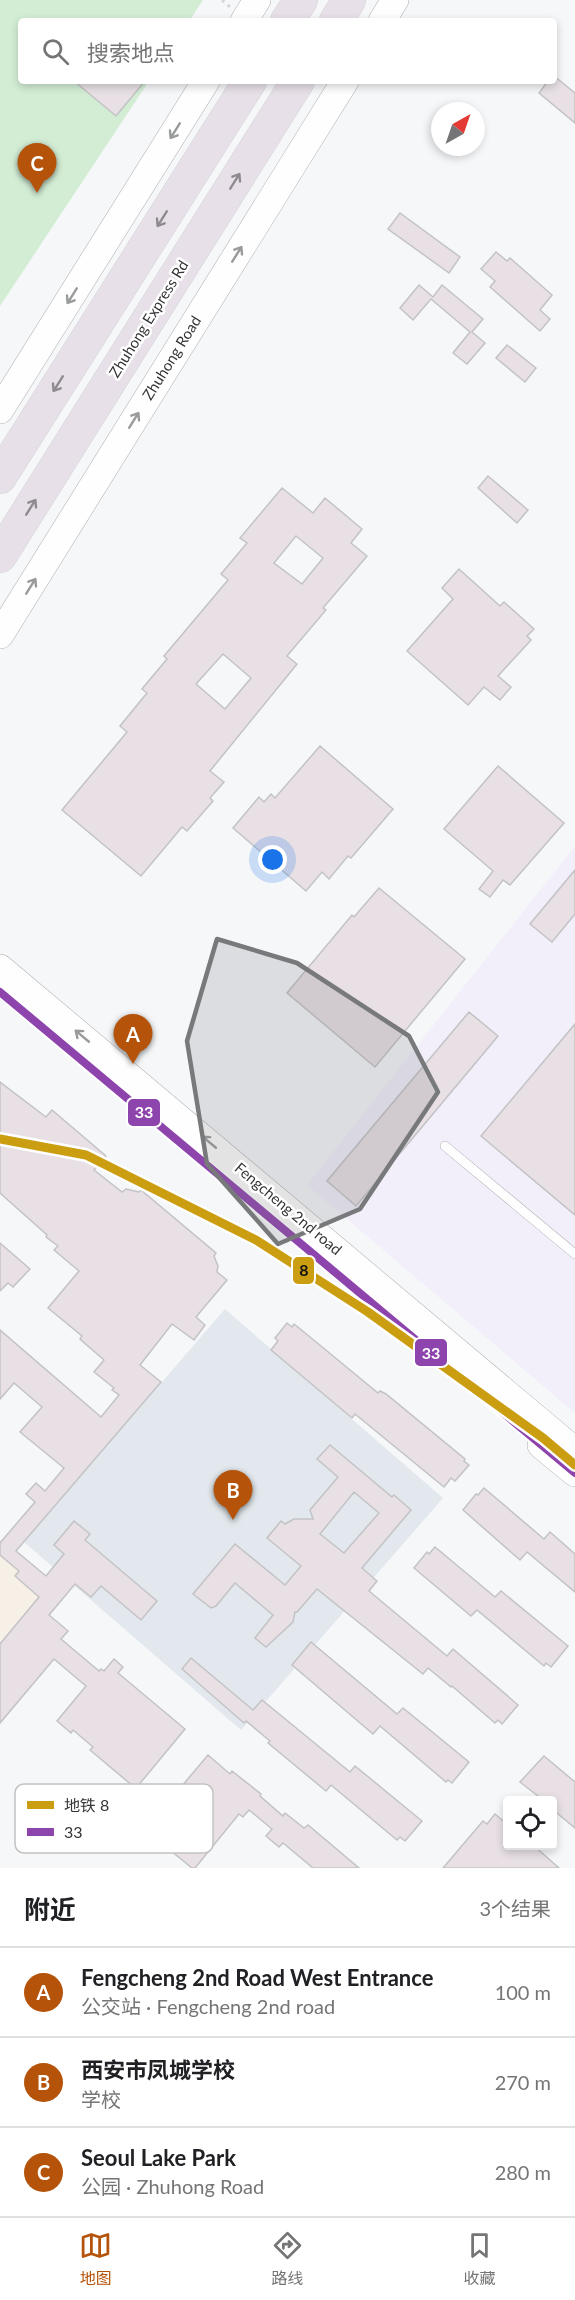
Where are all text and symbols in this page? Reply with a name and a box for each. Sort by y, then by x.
search box [18,18,557,84]
icon: search [39,35,72,68]
text: 搜索地点 [87,39,175,66]
north arrow [431,102,485,156]
one-way arrow [169,122,182,139]
pin: C [18,144,57,193]
one-way arrow [229,174,241,190]
one-way arrow [156,210,168,227]
one-way arrow [230,246,243,263]
street label: Zhuhong Express Rd [105,257,191,380]
one-way arrow [65,287,77,304]
street label: Zhuhong Road [138,312,204,403]
one-way arrow [52,375,64,392]
one-way arrow [128,412,140,429]
one-way arrow [25,499,37,516]
one-way arrow [25,578,37,595]
your location [258,845,287,874]
pin: A [114,1014,152,1064]
one-way arrow [74,1029,90,1042]
line badge: 33 [127,1098,161,1127]
text: 33 [135,1102,153,1121]
one-way arrow [202,1135,217,1149]
street label: Fengcheng 2nd road [231,1158,346,1258]
line badge: 8 [292,1256,315,1285]
text: 8 [299,1260,309,1279]
line badge: 33 [414,1338,448,1367]
text: 33 [422,1343,440,1362]
pin: B [214,1470,252,1520]
legend [15,1784,213,1853]
text: 地铁 8 [64,1795,109,1814]
map controls [503,1796,557,1850]
button: locate [503,1796,557,1850]
text: 33 [64,1822,83,1841]
text: 附近 [24,1893,76,1925]
text: 3个结果 [479,1896,551,1920]
text: Fengcheng 2nd Road West Entrance [81,1964,433,1991]
text: A [37,1980,50,2004]
text: 100 m [495,1980,551,2004]
text: 公交站 · Fengcheng 2nd road [81,1994,335,2018]
text: 西安市凤城学校 [81,2056,235,2083]
text: B [37,2070,50,2094]
text: 270 m [495,2070,551,2094]
text: 学校 [81,2087,121,2111]
text: Seoul Lake Park [81,2144,236,2171]
text: C [37,2160,50,2184]
text: 280 m [495,2160,551,2184]
text: 公园 · Zhuhong Road [81,2174,264,2198]
tab: 地图 [79,2229,112,2289]
tab: 路线 [271,2229,304,2289]
tab: 收藏 [463,2229,496,2289]

